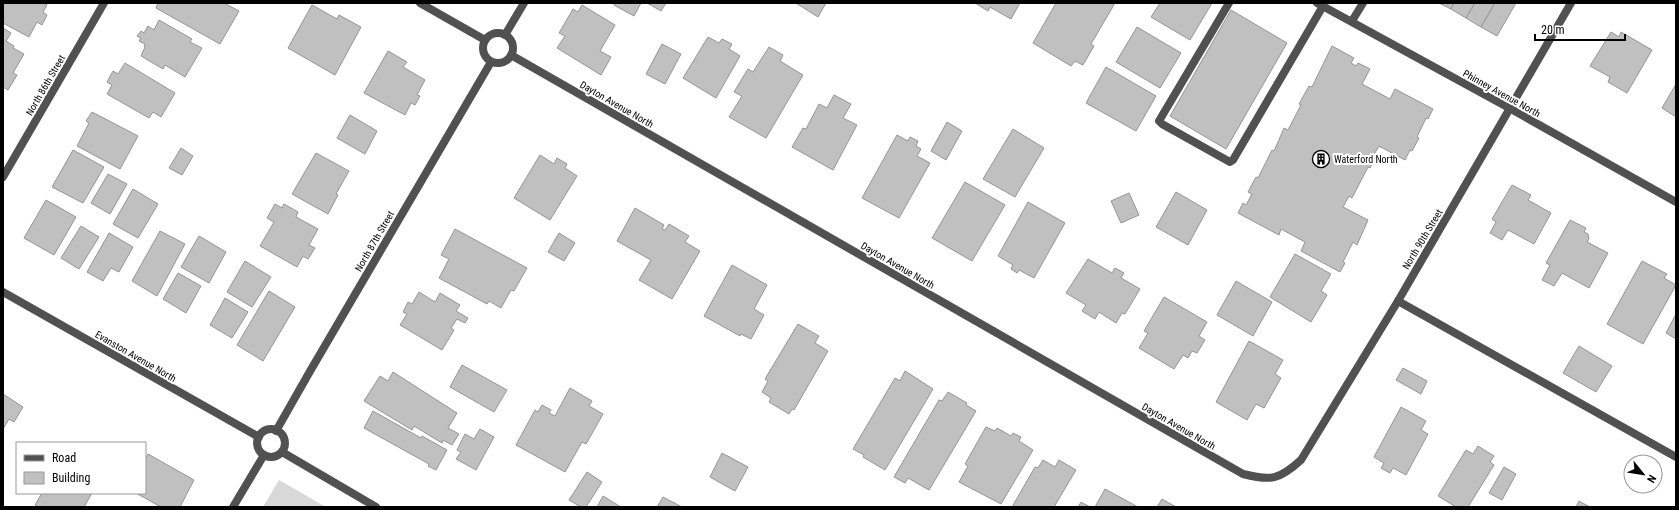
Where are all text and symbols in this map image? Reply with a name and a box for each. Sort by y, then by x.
scale bar [1535,16,1625,42]
text: 20 m [1541,23,1565,37]
street label: North 86th Street [24,53,67,117]
street label: Phinney Avenue North [1461,68,1543,119]
street label: Dayton Avenue North [578,79,656,130]
building icon: Waterford North [1311,149,1331,169]
place label: Waterford North [1334,154,1398,165]
street label: North 90th Street [1400,207,1445,271]
street label: North 87th Street [353,209,396,273]
street label: Dayton Avenue North [859,240,937,291]
street label: Evanston Avenue North [93,329,178,384]
street label: Dayton Avenue North [1140,401,1218,452]
legend [16,442,146,494]
text: Road [52,451,76,465]
north arrow [1623,454,1663,494]
text: Building [52,471,90,485]
text: N [1644,473,1659,485]

